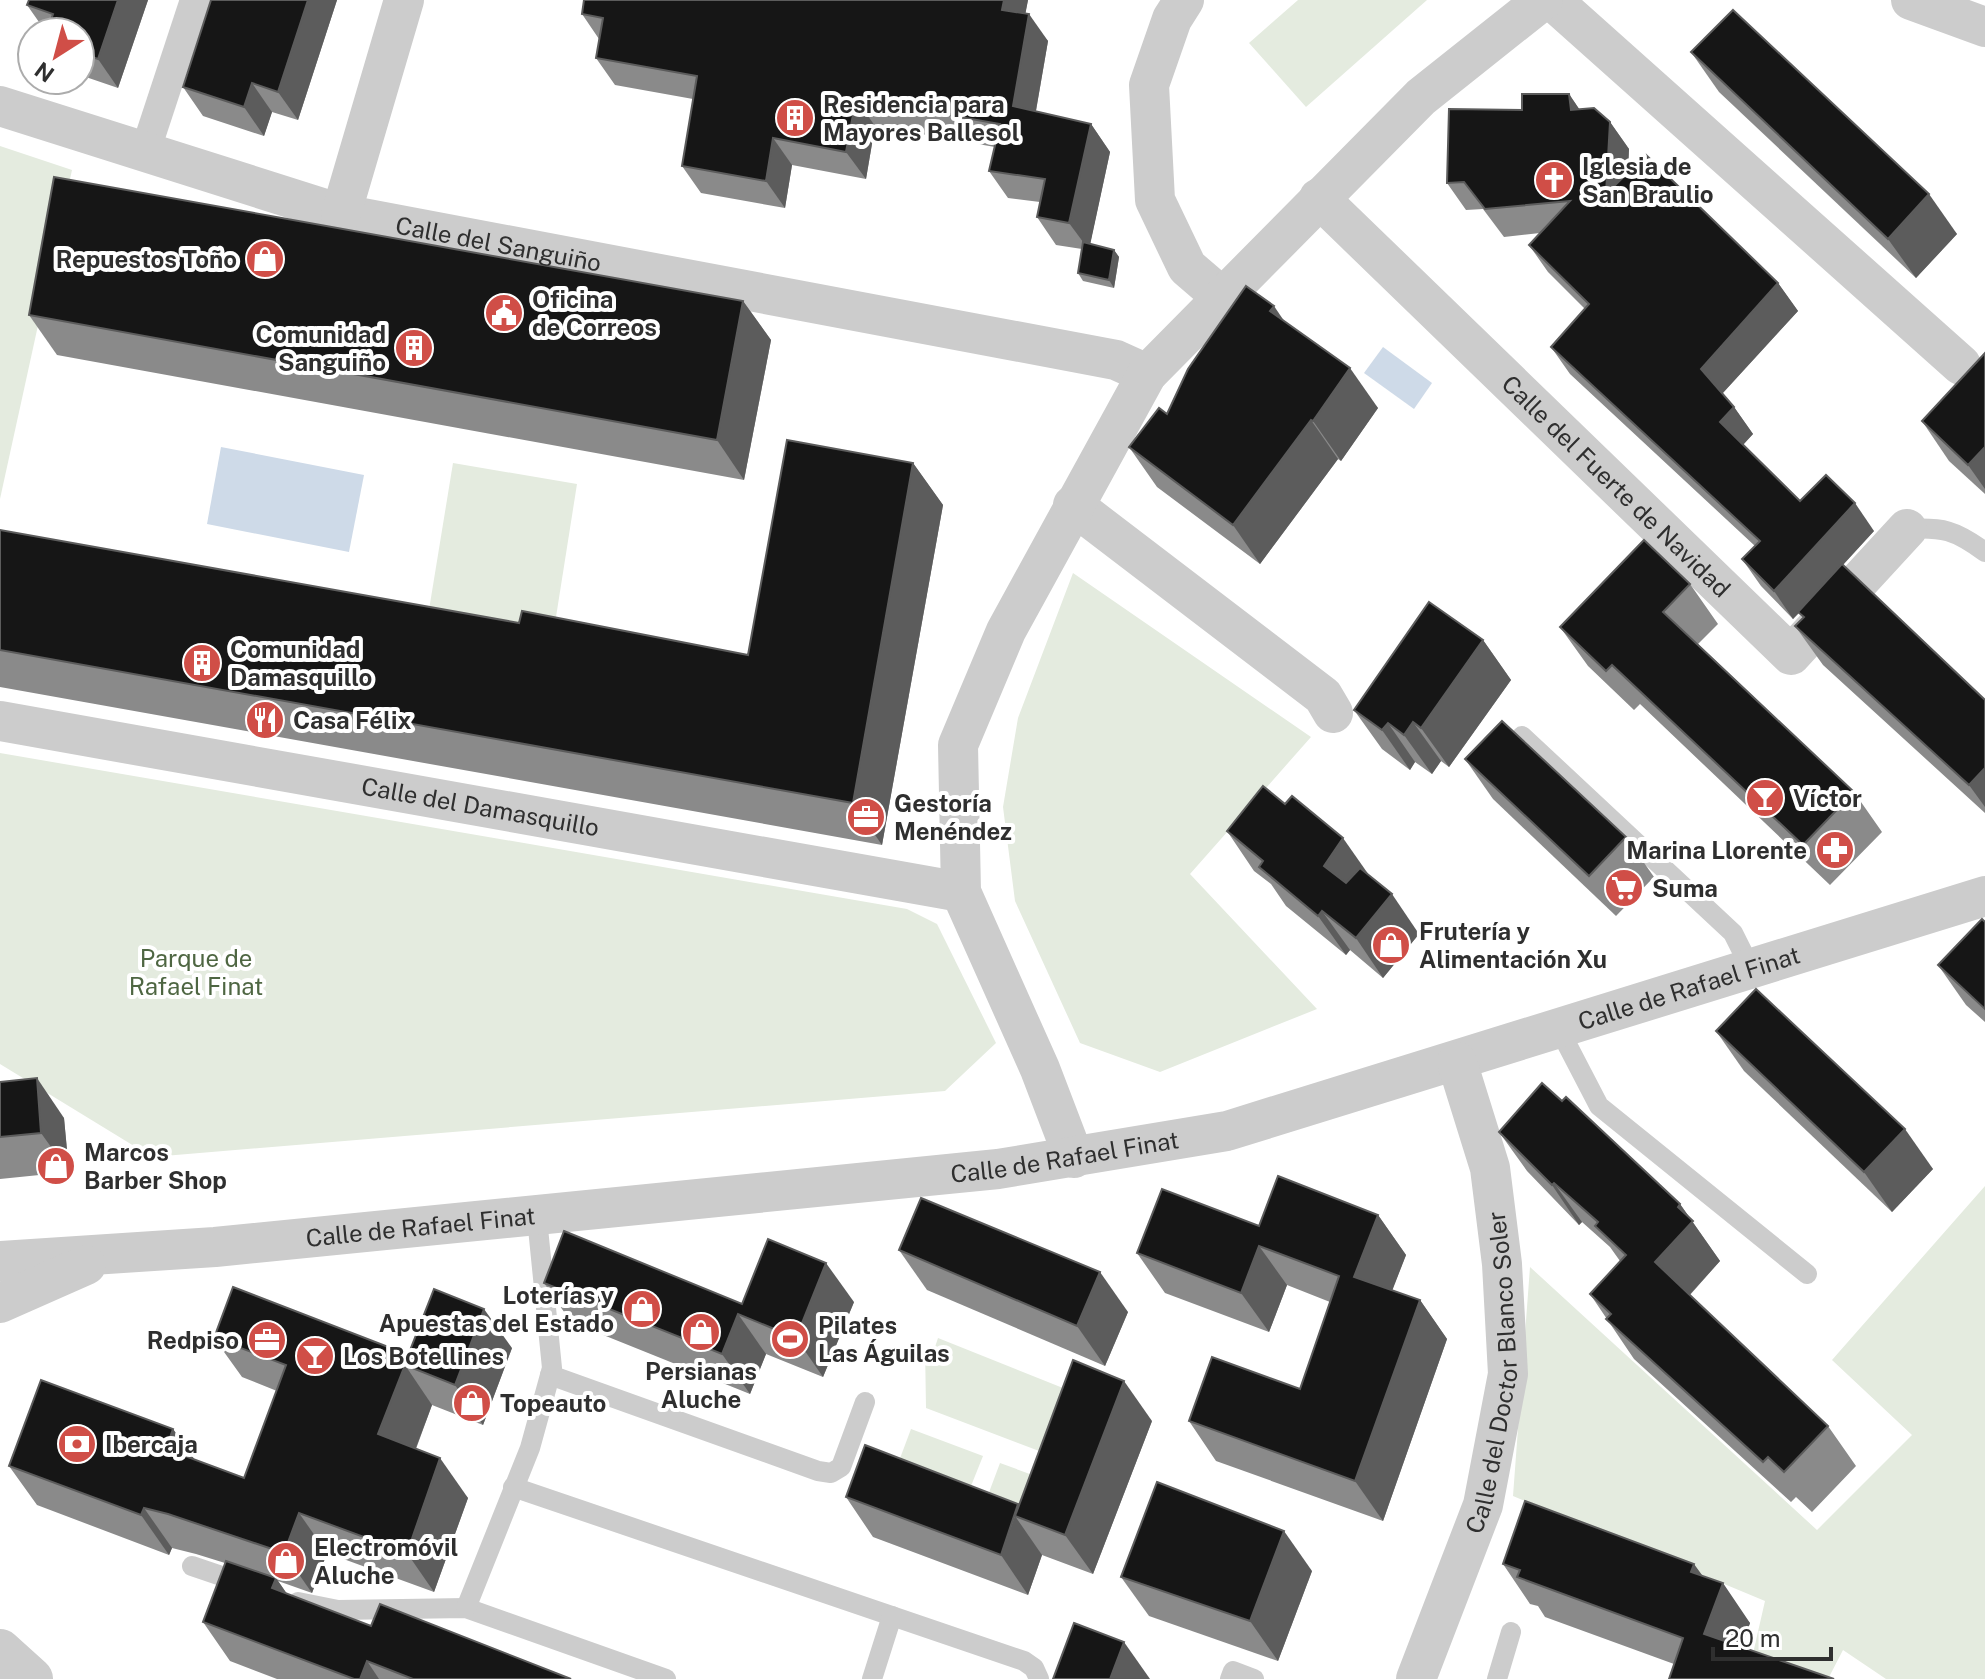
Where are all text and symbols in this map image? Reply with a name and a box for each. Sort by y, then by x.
north arrow [16,16,96,96]
text: N [30,57,59,88]
place label: Residencia para Mayores Ballesol [823,90,1020,146]
building icon: Residencia para Mayores Ballesol [774,97,816,139]
place label: Iglesia de San Braulio [1582,152,1714,208]
church icon: Iglesia de San Braulio [1533,159,1575,201]
street label: Calle del Sanguiño [393,211,604,277]
shop icon: Repuestos Toño [244,238,286,280]
place label: Repuestos Toño [56,245,237,273]
place label: Oficina de Correos [532,285,657,341]
public building icon: Oficina de Correos [483,292,525,334]
place label: Comunidad Sanguiño [256,320,386,376]
building icon: Comunidad Sanguiño [393,327,435,369]
street label: Calle del Fuerte de Navidad [1497,369,1736,603]
place label: Comunidad Damasquillo [230,635,372,691]
building icon: Comunidad Damasquillo [181,642,223,684]
restaurant icon: Casa Félix [244,699,286,741]
place label: Casa Félix [293,706,412,734]
street label: Calle del Damasquillo [359,772,602,841]
bar icon: Víctor [1744,777,1786,819]
place label: Víctor [1793,784,1862,812]
place label: Gestoría Menéndez [894,789,1012,845]
office icon: Gestoría Menéndez [845,796,887,838]
pharmacy icon: Marina Llorente [1814,829,1856,871]
place label: Marina Llorente [1626,836,1807,864]
supermarket icon: Suma [1603,867,1645,909]
place label: Suma [1652,874,1718,902]
place label: Frutería y Alimentación Xu [1419,917,1607,973]
shop icon: Frutería y Alimentación Xu [1370,924,1412,966]
street label: Calle de Rafael Finat [1575,940,1803,1035]
park label: Parque de Rafael Finat [129,944,263,1000]
street label: Calle de Rafael Finat [949,1125,1181,1188]
place label: Marcos Barber Shop [84,1138,227,1194]
shop icon: Marcos Barber Shop [35,1145,77,1187]
street label: Calle de Rafael Finat [304,1201,537,1252]
street label: Calle del Doctor Blanco Soler [1459,1210,1523,1537]
place label: Loterías y Apuestas del Estado [379,1281,614,1337]
shop icon: Loterías y Apuestas del Estado [621,1288,663,1330]
shop icon: Persianas Aluche [680,1311,722,1353]
place label: Pilates Las Águilas [818,1311,950,1367]
sports icon: Pilates Las Águilas [769,1318,811,1360]
office icon: Redpiso [246,1319,288,1361]
place label: Redpiso [147,1326,239,1354]
bar icon: Los Botellines [294,1335,336,1377]
place label: Los Botellines [343,1342,504,1370]
place label: Persianas Aluche [645,1357,757,1413]
shop icon: Topeauto [451,1382,493,1424]
place label: Topeauto [500,1389,606,1417]
bank icon: Ibercaja [56,1423,98,1465]
place label: Ibercaja [105,1430,198,1458]
place label: Electromóvil Aluche [314,1533,458,1589]
shop icon: Electromóvil Aluche [265,1540,307,1582]
scale bar [1713,1611,1831,1661]
text: 20 m [1725,1624,1781,1652]

